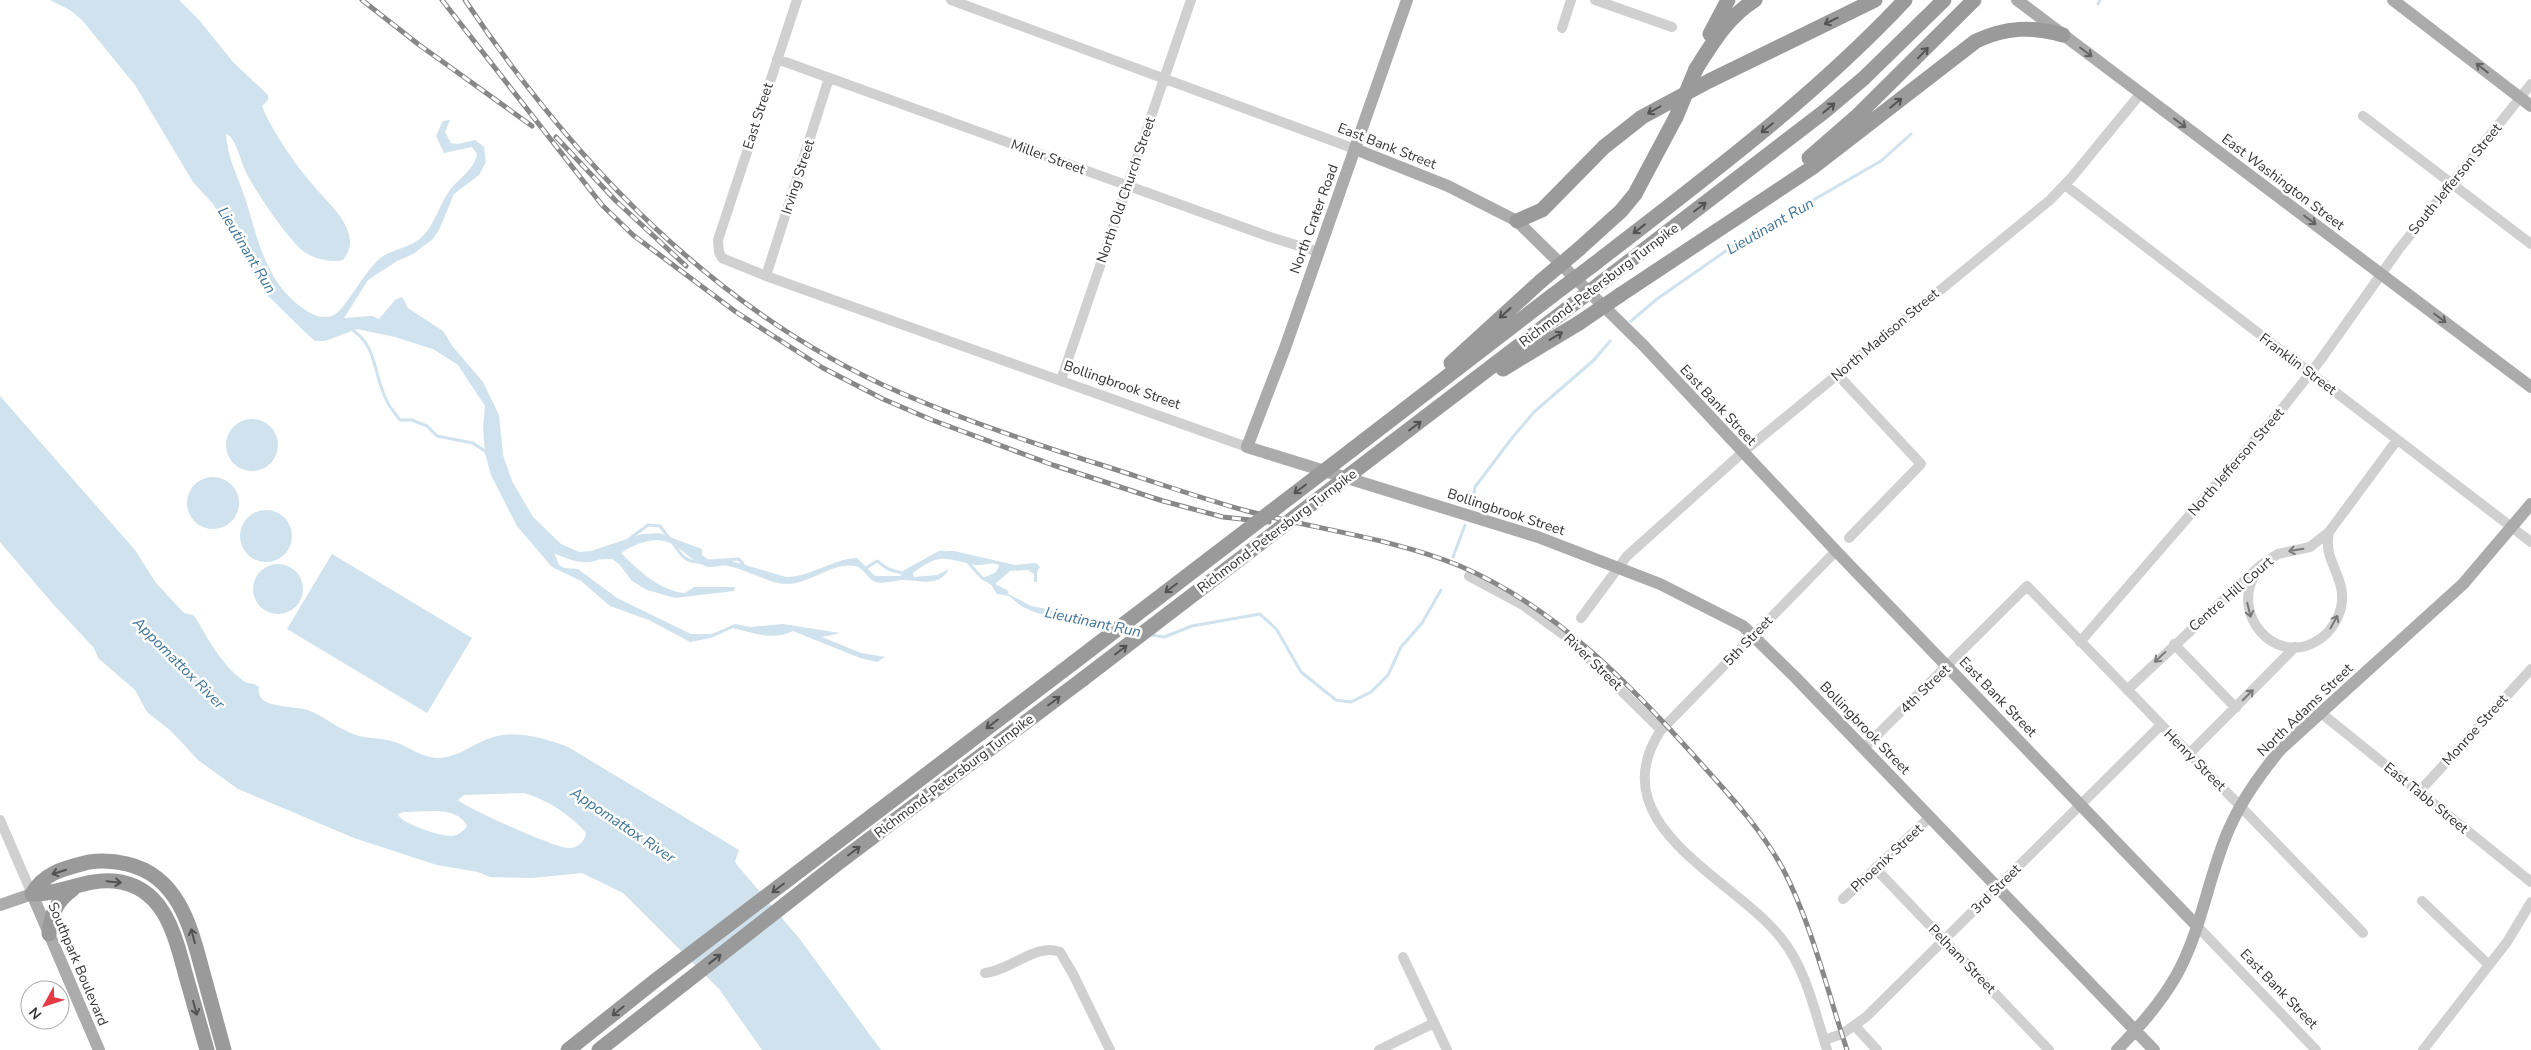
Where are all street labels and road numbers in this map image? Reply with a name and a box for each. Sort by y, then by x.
street label: East Street [738,80,778,152]
street label: North Old Church Street [1092,115,1160,265]
street label: East Bank Street [1335,118,1439,174]
street label: South Jefferson Street [2404,119,2506,239]
street label: East Washington Street [2218,130,2348,235]
street label: Miller Street [1008,135,1088,179]
street label: Irving Street [777,137,819,217]
street label: North Crater Road [1285,162,1343,276]
street label: Richmond-Petersburg Turnpike [1515,219,1683,351]
street label: North Madison Street [1827,284,1943,386]
street label: Franklin Street [2256,329,2341,399]
street label: Bollingbrook Street [1061,356,1183,414]
street label: East Bank Street [1675,360,1761,450]
street label: North Jefferson Street [2184,404,2288,520]
street label: Richmond-Petersburg Turnpike [1193,465,1361,597]
street label: Bollingbrook Street [1445,484,1567,540]
street label: Centre Hill Court [2185,552,2277,636]
street label: 5th Street [1719,612,1777,670]
street label: River Street [1560,629,1626,695]
street label: East Bank Street [1955,653,2041,741]
street label: North Adams Street [2253,659,2357,761]
street label: 4th Street [1896,660,1954,718]
street label: Bollingbrook Street [1816,677,1914,779]
street label: Monroe Street [2438,690,2512,770]
street label: Richmond-Petersburg Turnpike [870,710,1038,842]
street label: Henry Street [2160,725,2230,795]
street label: East Tabb Street [2380,758,2472,838]
street label: Phoenix Street [1847,819,1927,896]
street label: 3rd Street [1967,860,2025,918]
street label: Southpark Boulevard [43,899,113,1029]
street label: Pelham Street [1924,920,2000,998]
street label: East Bank Street [2236,945,2322,1033]

